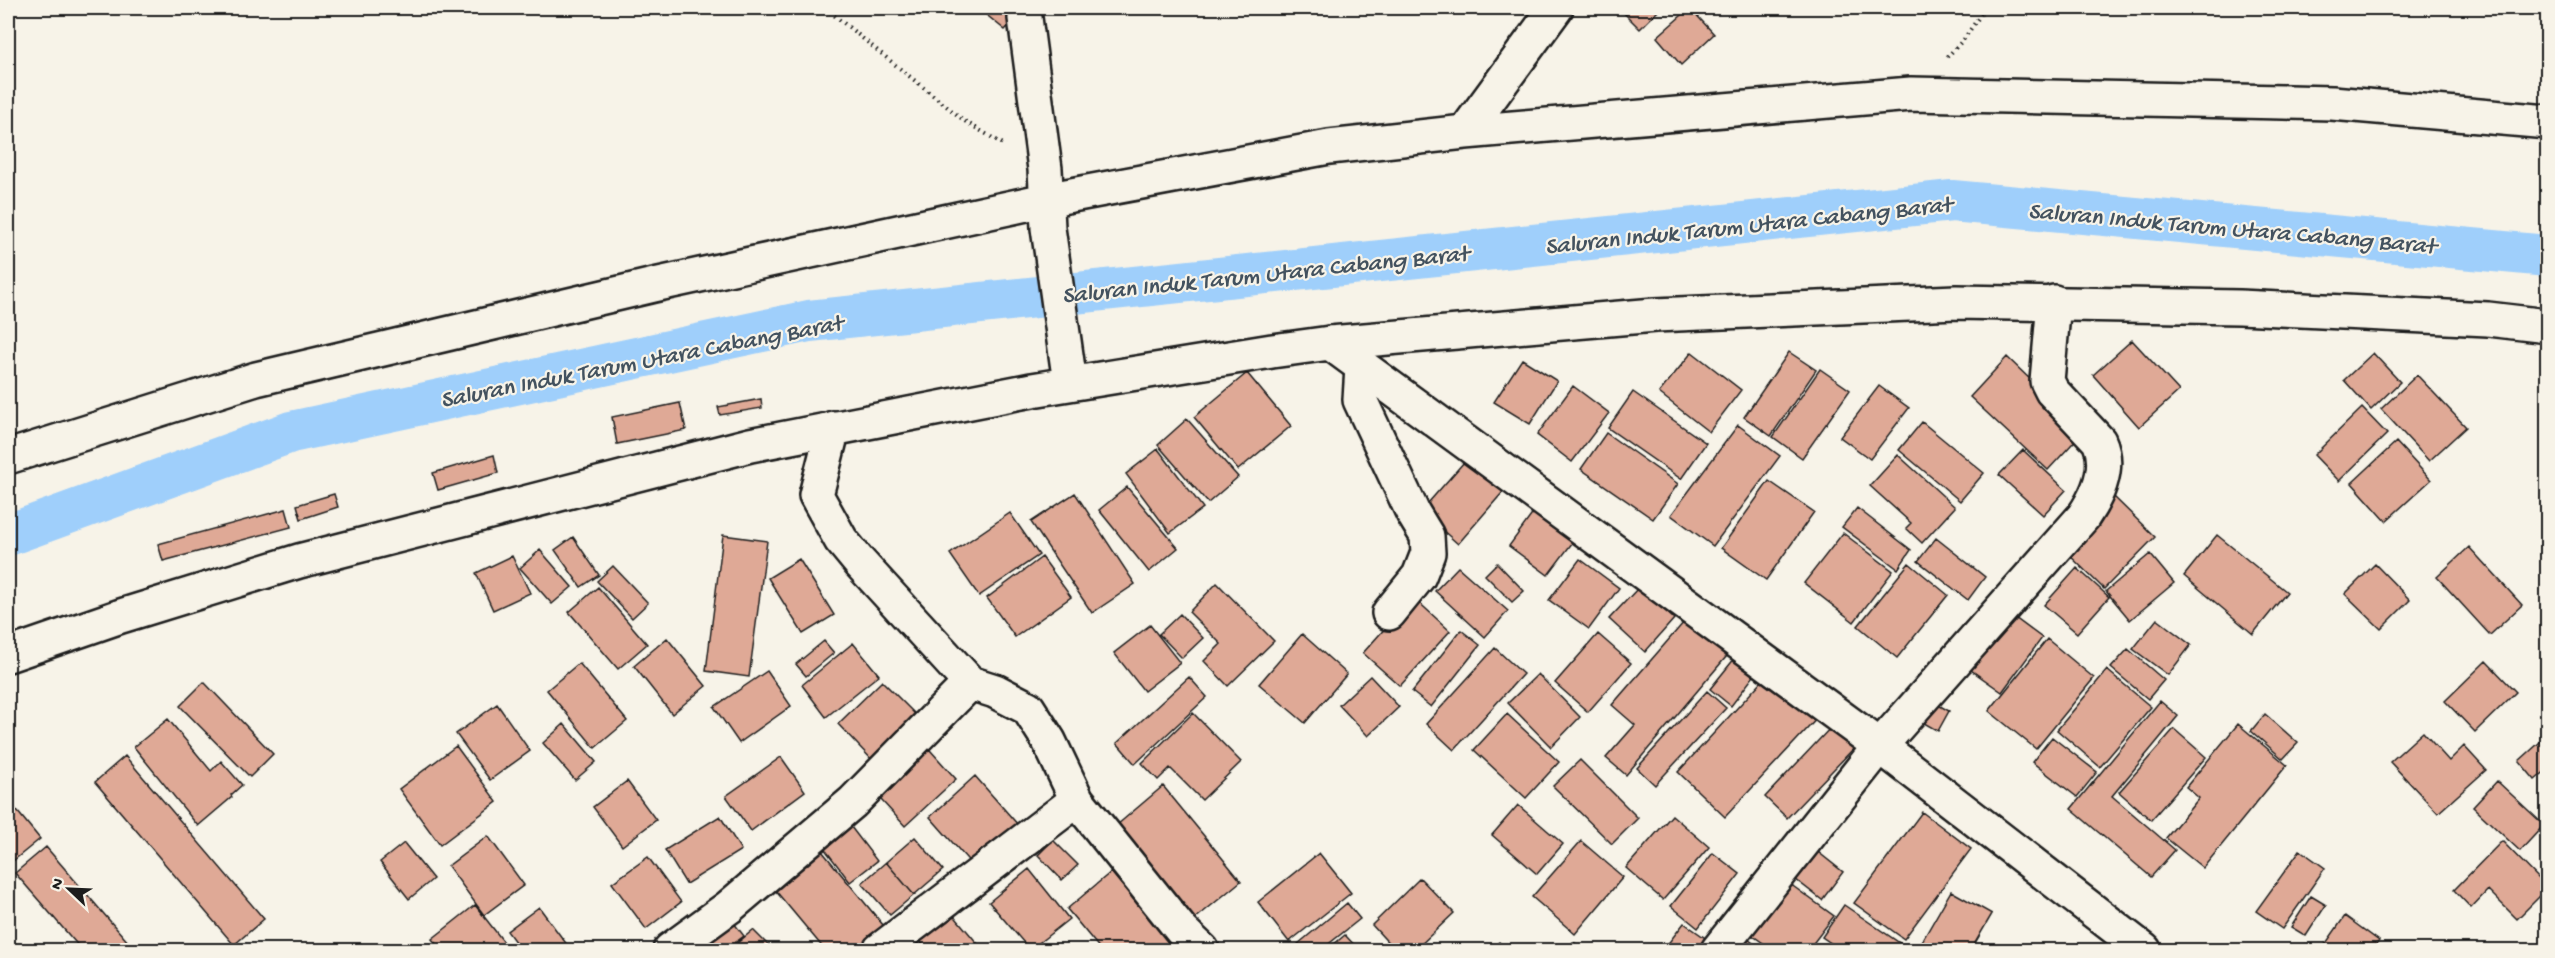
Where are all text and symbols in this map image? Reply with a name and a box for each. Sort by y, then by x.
water label: Saluran Induk Tarum Utara Cabang Barat [1544,191,1957,263]
water label: Saluran Induk Tarum Utara Cabang Barat [2027,198,2441,263]
water label: Saluran Induk Tarum Utara Cabang Barat [1061,240,1474,312]
water label: Saluran Induk Tarum Utara Cabang Barat [438,309,849,417]
north arrow [39,859,99,919]
text: N [48,875,69,893]

